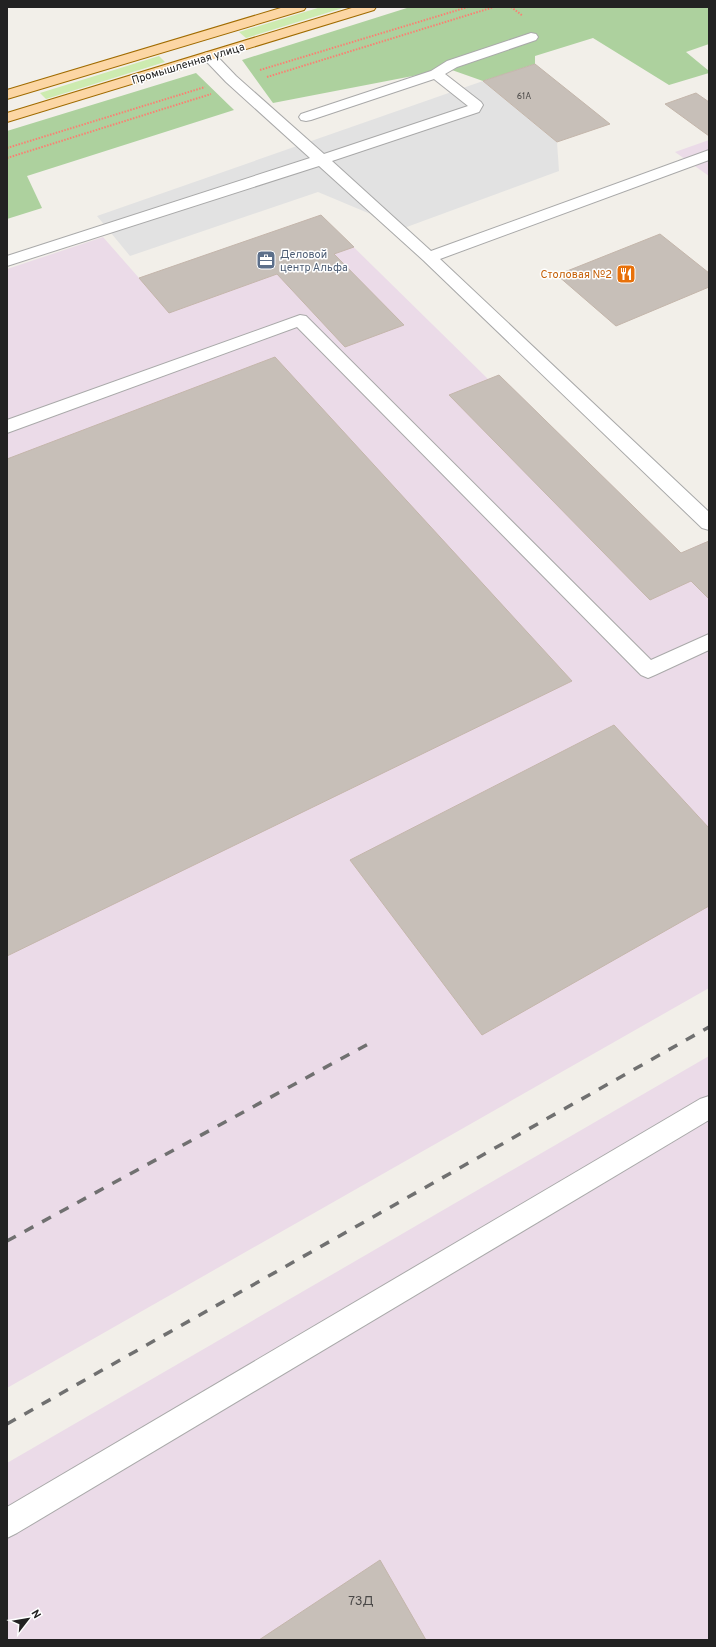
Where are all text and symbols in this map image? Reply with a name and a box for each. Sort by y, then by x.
street label: Промышленная улица [130,40,247,88]
house number: 61А [517,91,531,102]
place label: Деловой центр Альфа [280,248,348,275]
office icon: Деловой центр Альфа [255,249,277,271]
restaurant icon: Столовая №2 [615,263,637,285]
place label: Столовая №2 [541,268,612,282]
house number: 73Д [348,1594,374,1610]
north arrow [8,1599,48,1639]
text: N [28,1607,44,1621]

